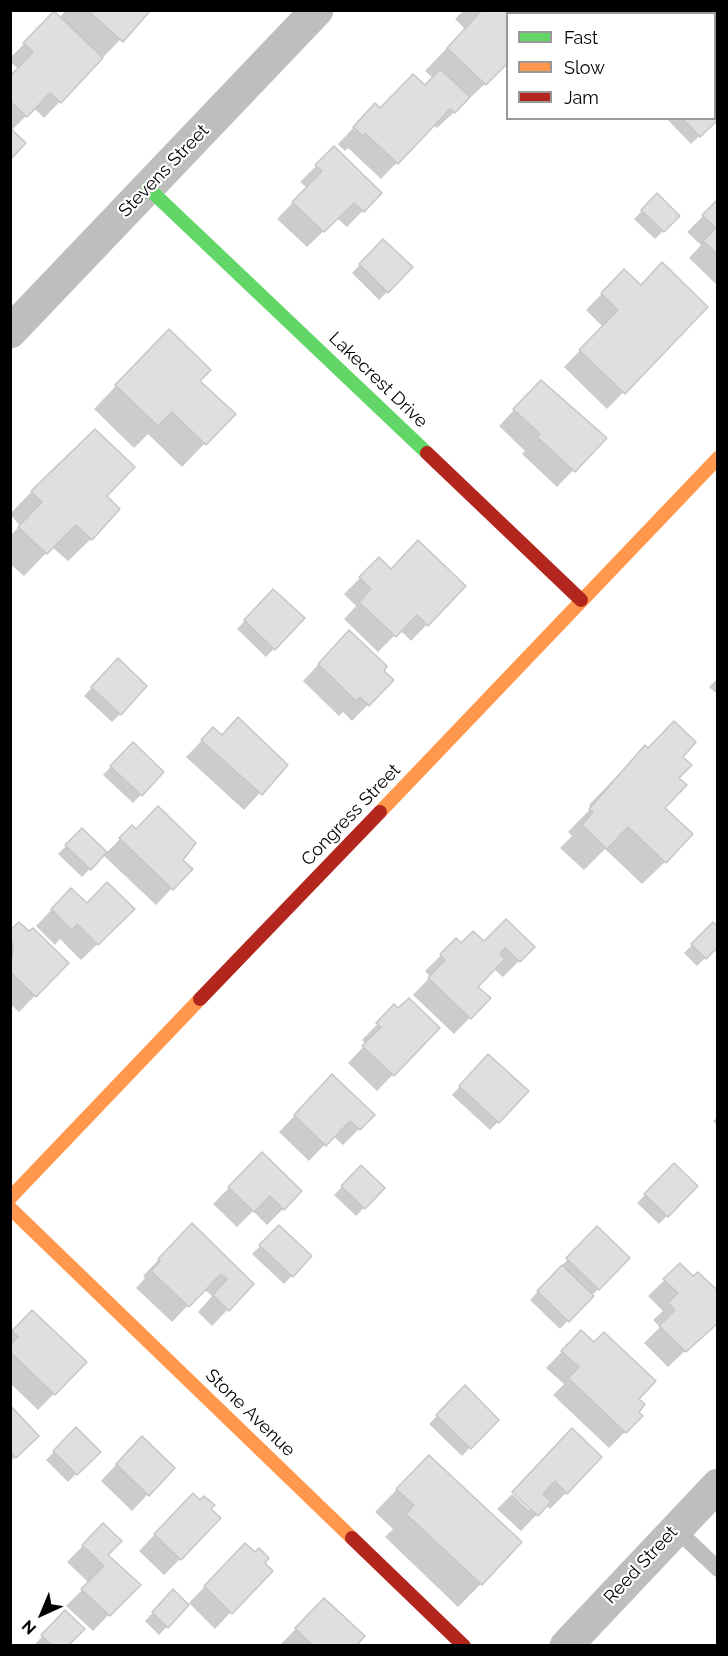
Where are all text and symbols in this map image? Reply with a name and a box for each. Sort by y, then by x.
legend [506,12,716,120]
text: Fast [564,27,598,48]
text: Slow [564,57,605,78]
text: Jam [564,87,599,108]
street label: Stevens Street [114,120,214,222]
street label: Lakecrest Drive [324,328,432,432]
street label: Congress Street [297,760,405,870]
street label: Stone Avenue [201,1365,299,1461]
street label: Reed Street [600,1522,682,1608]
north arrow [12,1584,72,1644]
text: N [18,1616,40,1638]

